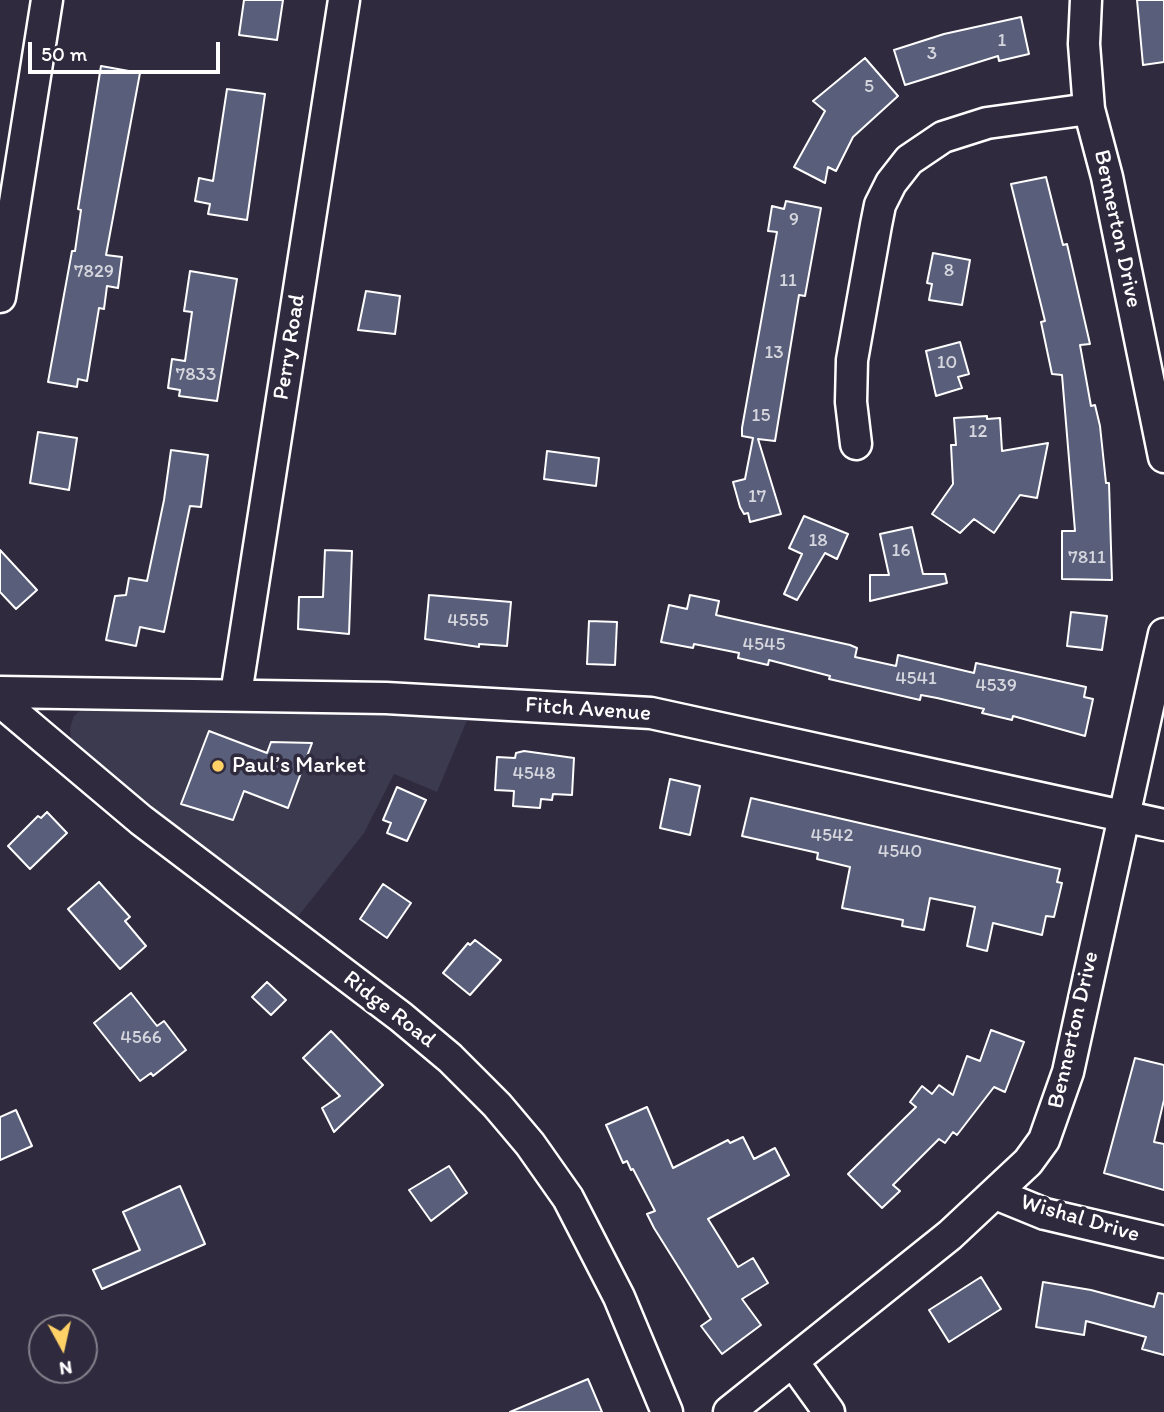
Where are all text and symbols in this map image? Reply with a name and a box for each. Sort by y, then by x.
scale bar [32,28,224,72]
house number: 1 [998,30,1006,52]
text: 50 m [41,41,87,66]
house number: 3 [927,43,937,65]
house number: 5 [864,76,874,98]
street label: Bennerton Drive [1087,148,1147,310]
house number: 9 [789,209,799,231]
house number: 8 [944,260,954,282]
house number: 7829 [74,261,114,283]
house number: 11 [779,270,797,292]
street label: Perry Road [268,292,312,402]
house number: 13 [764,342,784,364]
house number: 10 [937,352,957,374]
house number: 7833 [176,364,216,386]
house number: 15 [752,405,770,427]
house number: 12 [969,421,987,443]
house number: 17 [748,486,766,508]
house number: 18 [808,530,828,552]
house number: 16 [892,540,910,562]
house number: 7811 [1068,547,1106,569]
house number: 4555 [447,610,489,632]
house number: 4545 [743,634,785,656]
house number: 4541 [895,668,937,690]
house number: 4539 [975,675,1017,697]
street label: Fitch Avenue [524,692,652,728]
place label: Paul’s Market [232,752,366,780]
marker: Paul’s Market [210,758,226,774]
house number: 4548 [512,763,556,785]
house number: 4542 [811,825,853,847]
house number: 4540 [878,841,922,863]
street label: Bennerton Drive [1042,949,1106,1111]
street label: Ridge Road [337,965,441,1055]
house number: 4566 [120,1027,162,1049]
street label: Wishal Drive [1017,1189,1143,1249]
north arrow [28,1314,98,1384]
text: N [58,1356,74,1381]

